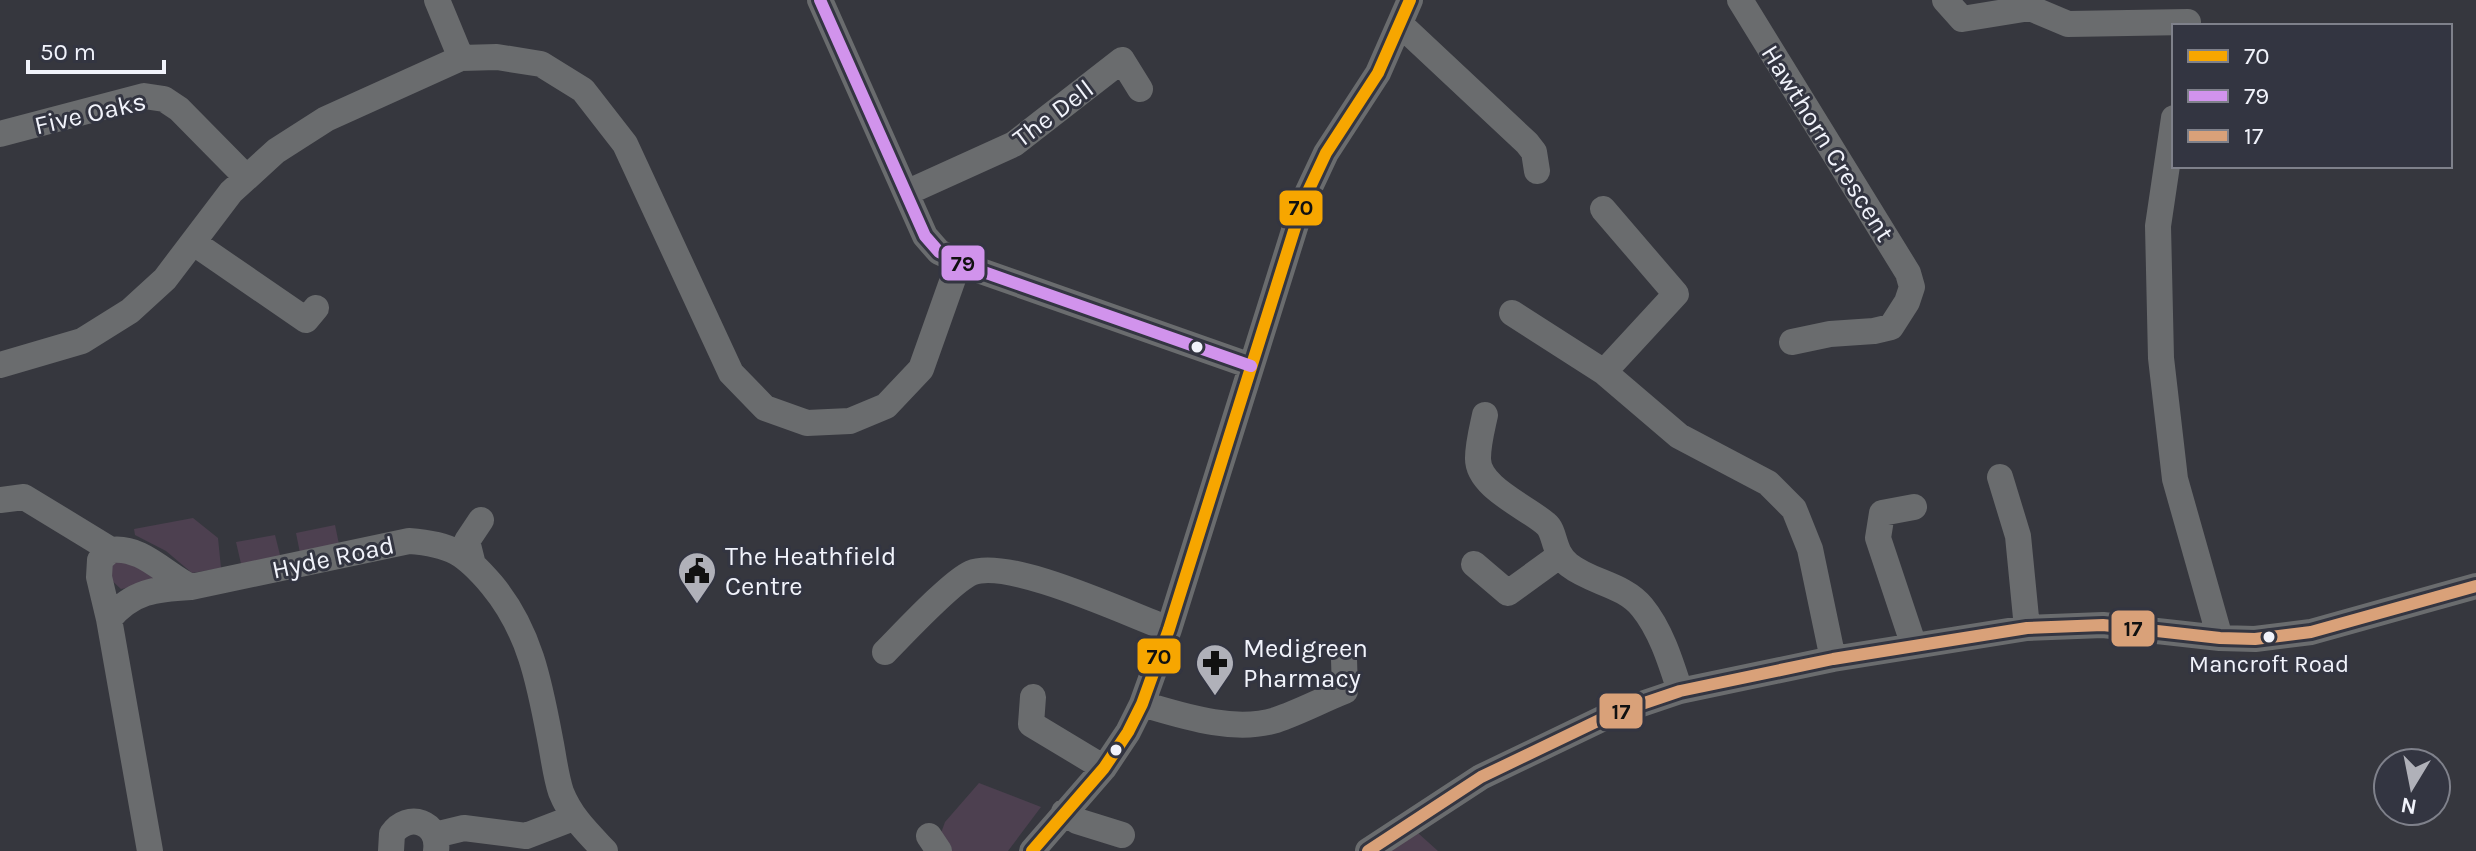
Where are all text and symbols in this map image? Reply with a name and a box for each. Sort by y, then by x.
scale bar [28,24,164,74]
legend [2172,24,2452,168]
text: 50 m [40,38,96,66]
street label: Hawthorn Crescent [1755,39,1901,248]
text: 70 [2244,42,2270,70]
street label: The Dell [1007,73,1100,154]
text: 79 [2244,82,2269,110]
street label: Five Oaks [31,86,149,141]
text: 17 [2244,122,2263,150]
line badge: 70 [1278,189,1324,227]
text: 70 [1289,195,1313,221]
line badge: 79 [940,244,986,282]
text: 79 [951,251,975,277]
unlabelled marker [1189,339,1205,355]
street label: Hyde Road [269,529,397,586]
place label: The Heathfield Centre [725,541,896,602]
public building icon: The Heathfield Centre [676,550,718,605]
line badge: 17 [2110,609,2156,648]
text: 17 [2124,616,2142,642]
marker: Mancroft Road [2261,629,2277,645]
place label: Medigreen Pharmacy [1243,633,1368,694]
line badge: 70 [1136,637,1182,675]
pharmacy icon: Medigreen Pharmacy [1194,642,1236,697]
text: 70 [1147,644,1171,670]
place label: Mancroft Road [2189,650,2349,678]
line badge: 17 [1598,692,1644,730]
text: 17 [1612,699,1630,725]
unlabelled marker [1108,742,1124,758]
north arrow [2372,747,2452,827]
text: N [2399,792,2419,820]

